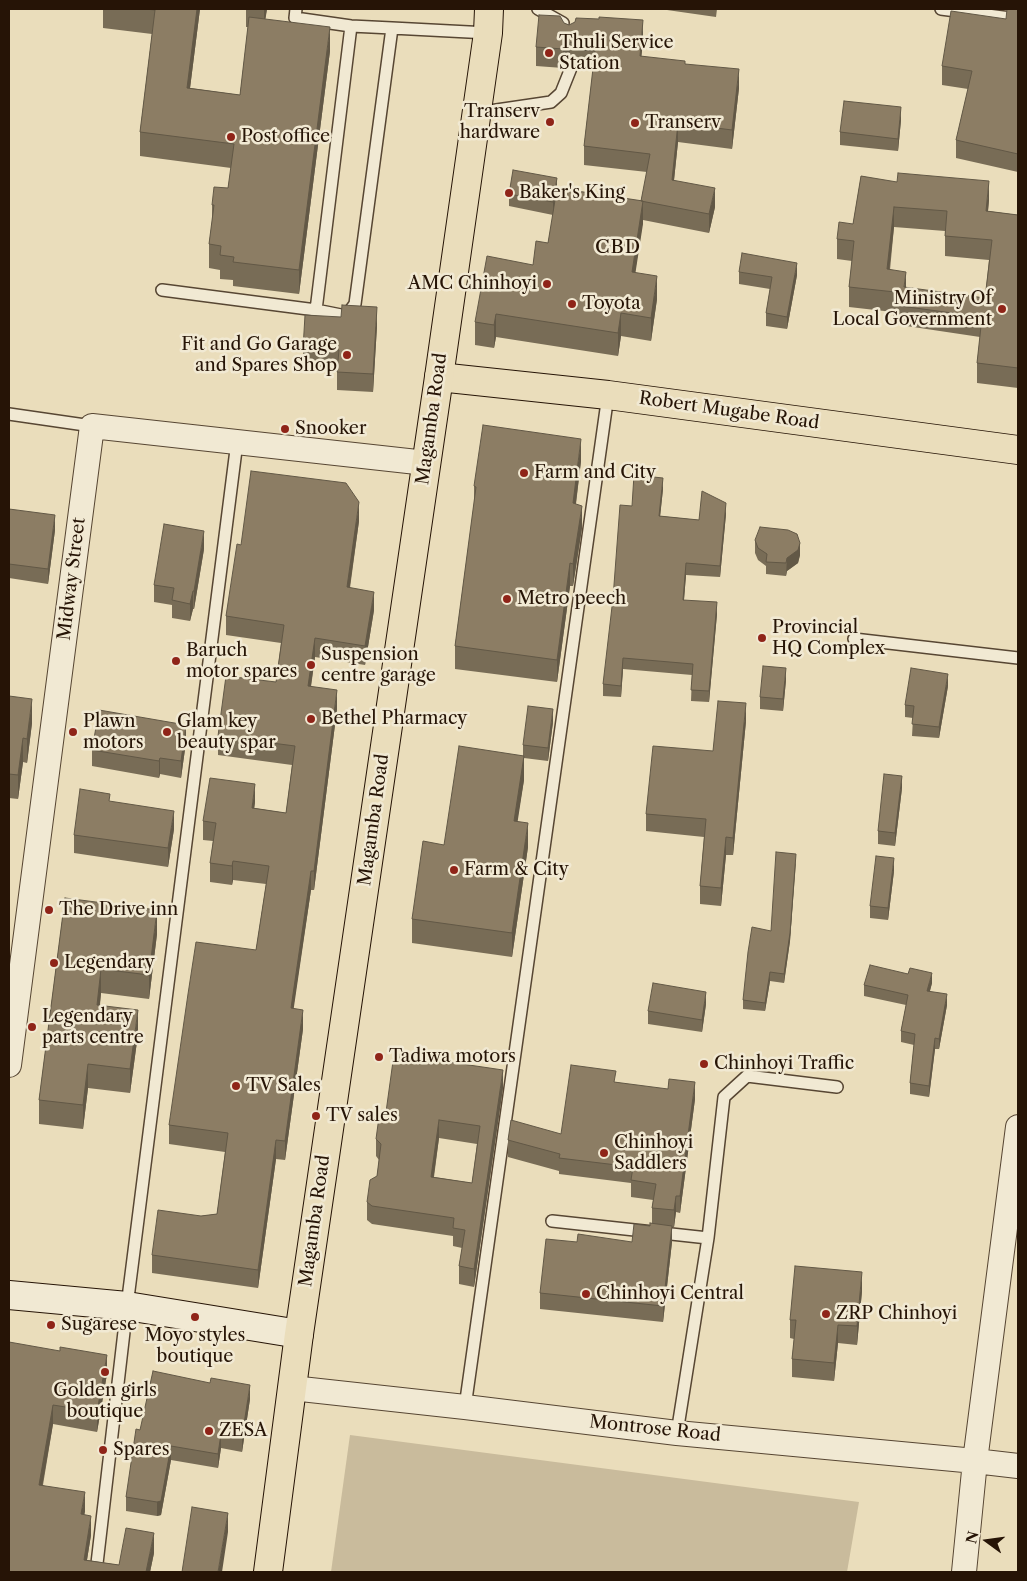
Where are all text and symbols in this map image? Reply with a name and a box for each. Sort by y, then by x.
place label: Thuli Service Station [559,32,674,74]
marker: Thuli Service Station [543,47,555,59]
place label: Transerv hardware [460,101,540,144]
place label: Transerv [645,112,721,134]
marker: Transerv hardware [544,116,556,128]
marker: Transerv [629,117,641,129]
place label: Post office [241,126,330,148]
marker: Post office [225,131,237,143]
place label: Baker's King [519,182,625,204]
marker: Baker's King [503,187,515,199]
district label: CBD [595,237,641,259]
place label: AMC Chinhoyi [408,273,537,295]
marker: AMC Chinhoyi [541,278,553,290]
place label: Ministry Of Local Government [832,288,992,330]
place label: Toyota [582,293,641,315]
marker: Toyota [566,298,578,310]
marker: Ministry Of Local Government [996,303,1008,315]
place label: Fit and Go Garage and Spares Shop [181,334,337,376]
marker: Fit and Go Garage and Spares Shop [341,349,353,361]
street label: Magamba Road [412,352,452,486]
street label: Robert Mugabe Road [637,388,821,434]
place label: Snooker [295,418,366,440]
marker: Snooker [279,423,291,435]
place label: Farm and City [534,462,656,484]
marker: Farm and City [518,467,530,479]
street label: Midway Street [54,516,90,642]
place label: Metro peech [517,588,626,610]
marker: Metro peech [501,593,513,605]
place label: Provincial HQ Complex [772,617,885,660]
marker: Provincial HQ Complex [756,632,768,644]
place label: Baruch motor spares [186,640,297,682]
place label: Suspension centre garage [321,644,436,686]
marker: Baruch motor spares [170,655,182,667]
marker: Suspension centre garage [305,659,317,671]
place label: Bethel Pharmacy [321,708,467,730]
place label: Plawn motors [83,711,144,754]
place label: Glam key beauty spar [177,711,276,754]
marker: Bethel Pharmacy [305,713,317,725]
marker: Plawn motors [67,726,79,738]
marker: Glam key beauty spar [161,726,173,738]
street label: Magamba Road [354,753,394,887]
place label: Farm & City [464,859,569,881]
marker: Farm & City [448,864,460,876]
place label: The Drive inn [59,899,178,921]
marker: The Drive inn [43,904,55,916]
place label: Legendary [64,952,155,974]
marker: Legendary [48,957,60,969]
place label: Legendary parts centre [42,1006,144,1048]
marker: Legendary parts centre [26,1021,38,1033]
place label: Tadiwa motors [389,1046,516,1068]
marker: Tadiwa motors [373,1051,385,1063]
place label: Chinhoyi Traffic [714,1053,854,1075]
marker: Chinhoyi Traffic [698,1058,710,1070]
place label: TV Sales [246,1075,321,1097]
marker: TV Sales [230,1080,242,1092]
place label: TV sales [326,1105,398,1127]
marker: TV sales [310,1110,322,1122]
place label: Chinhoyi Saddlers [614,1132,693,1174]
marker: Chinhoyi Saddlers [598,1147,610,1159]
street label: Magamba Road [295,1154,335,1288]
place label: Chinhoyi Central [596,1283,744,1305]
marker: Chinhoyi Central [580,1288,592,1300]
place label: ZRP Chinhoyi [836,1303,957,1325]
marker: ZRP Chinhoyi [820,1308,832,1320]
marker: Moyo styles boutique [189,1311,201,1323]
place label: Sugarese [61,1314,137,1336]
marker: Sugarese [45,1319,57,1331]
place label: Moyo styles boutique [145,1325,245,1368]
marker: Golden girls boutique [99,1366,111,1378]
place label: Golden girls boutique [53,1380,157,1422]
street label: Montrose Road [588,1411,722,1447]
place label: ZESA [219,1420,267,1442]
marker: ZESA [203,1425,215,1437]
place label: Spares [113,1439,170,1461]
marker: Spares [97,1444,109,1456]
north arrow [962,1516,1012,1566]
text: N [962,1529,983,1545]

